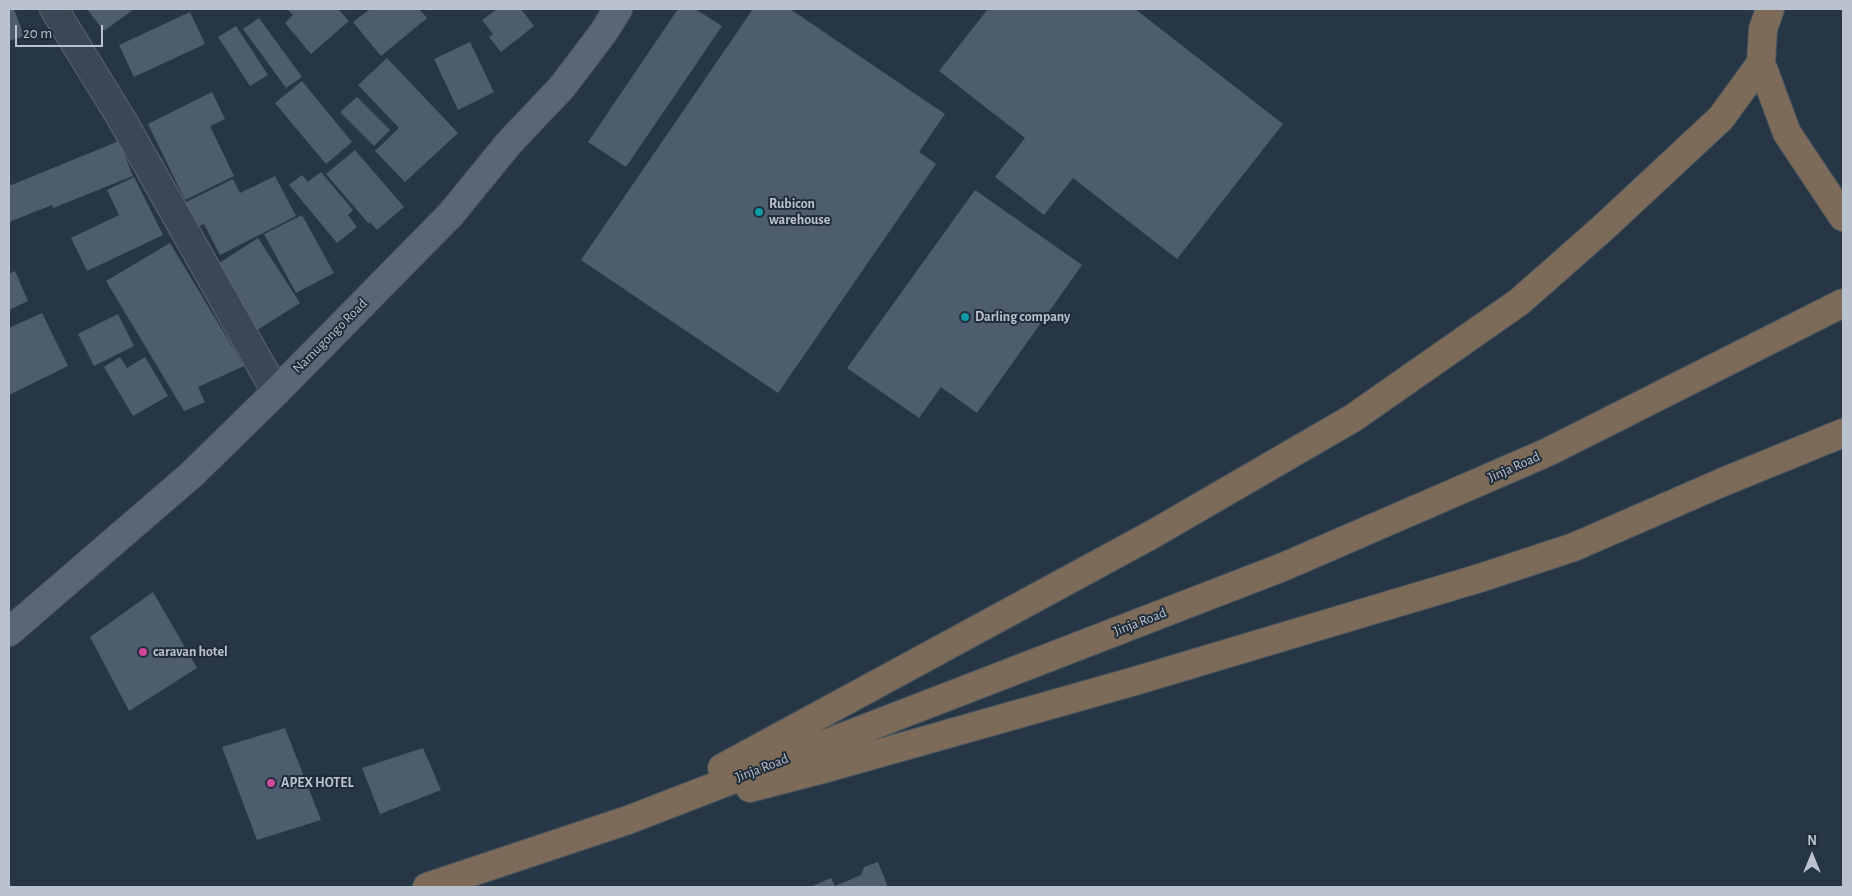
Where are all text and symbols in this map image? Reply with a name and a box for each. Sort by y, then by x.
scale bar [18,15,105,47]
text: 20 m [23,26,52,41]
place label: Rubicon warehouse [769,196,830,228]
marker: Rubicon warehouse [753,206,765,218]
street label: Namugongo Road [289,295,371,377]
place label: Darling company [975,309,1070,325]
marker: Darling company [959,311,971,323]
street label: Jinja Road [1485,448,1543,486]
street label: Jinja Road [1111,604,1169,640]
place label: caravan hotel [153,644,228,660]
marker: caravan hotel [137,646,149,658]
street label: Jinja Road [733,750,791,786]
place label: APEX HOTEL [281,775,353,791]
marker: APEX HOTEL [265,777,277,789]
north arrow [1787,831,1837,881]
text: N [1807,834,1817,848]

